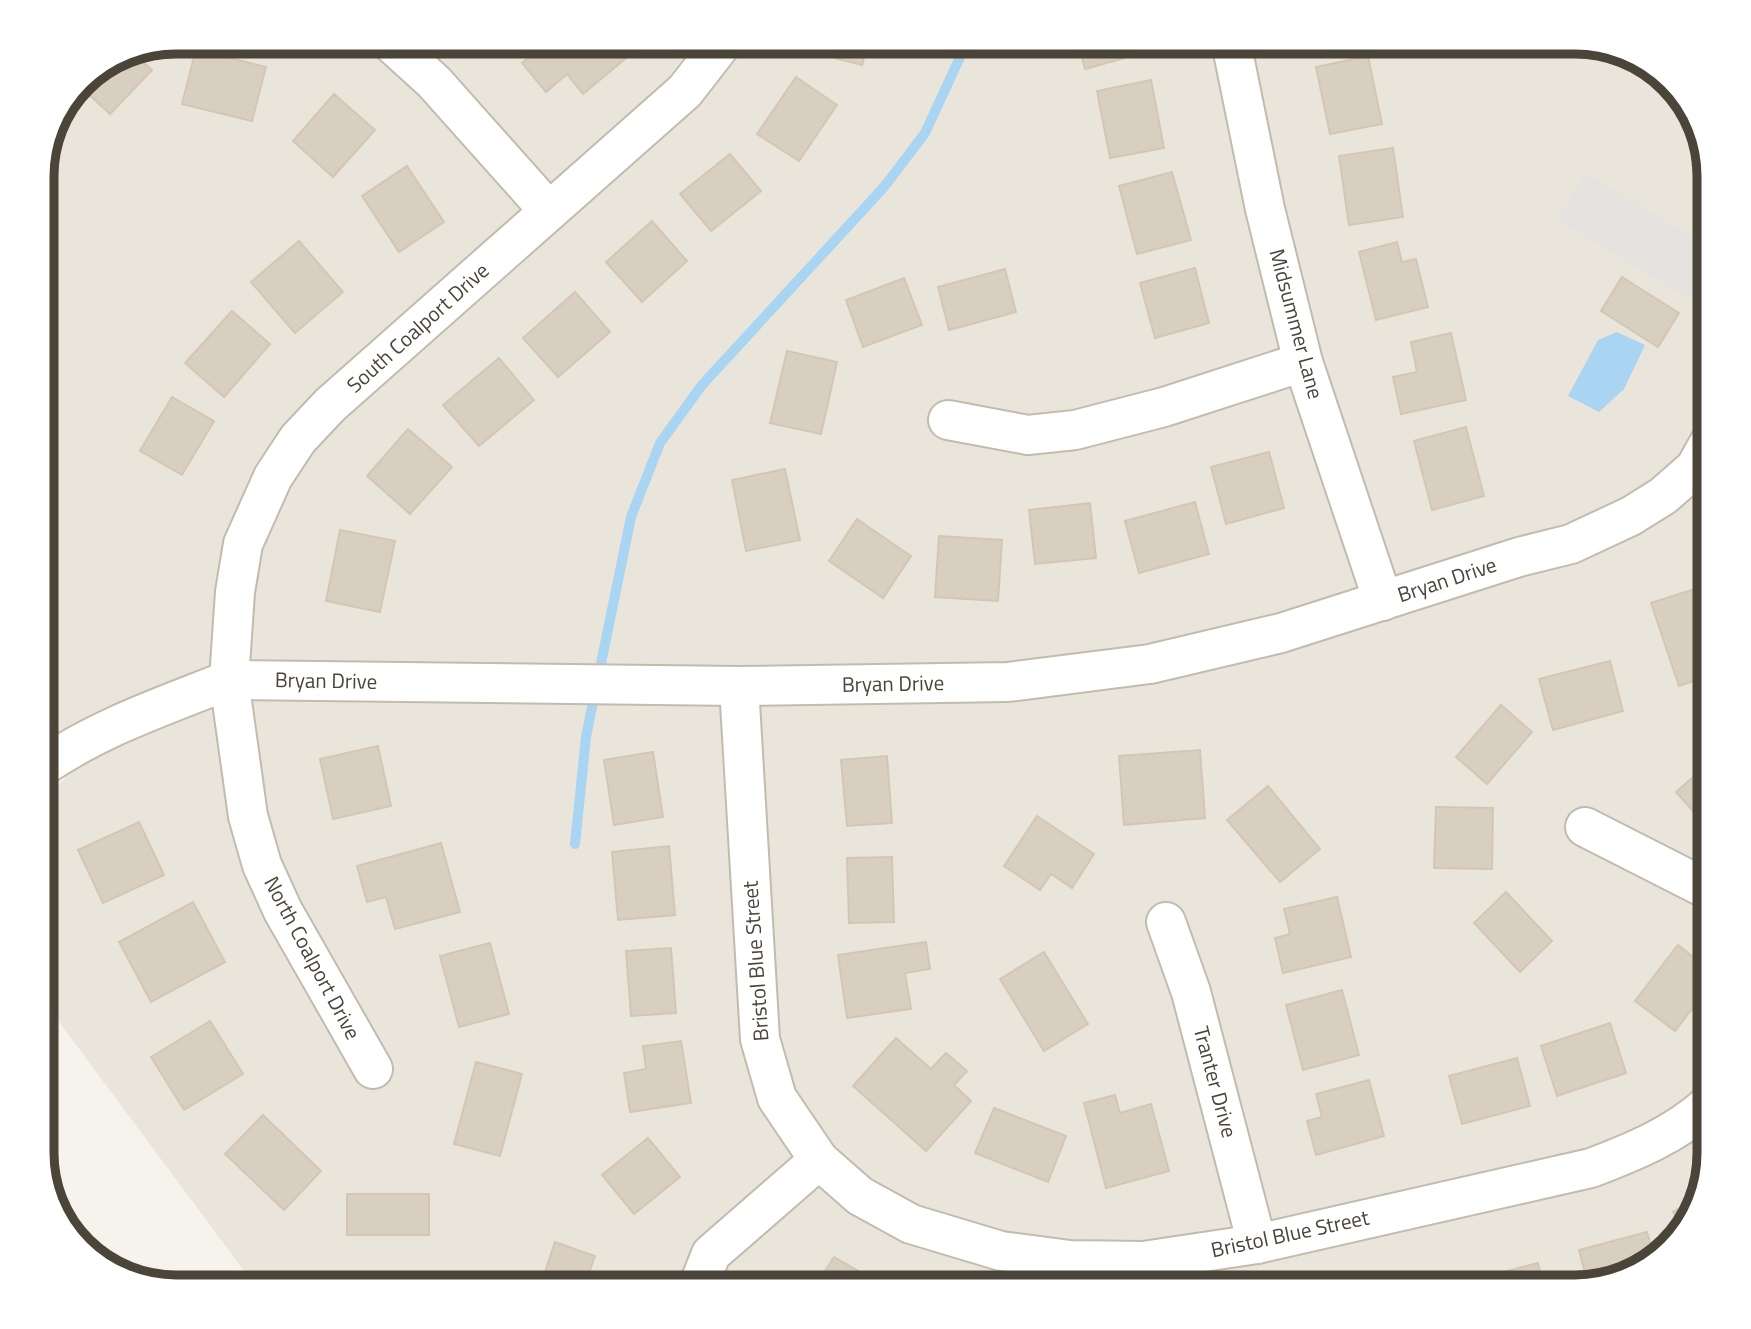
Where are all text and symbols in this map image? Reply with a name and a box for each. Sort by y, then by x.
street label: Midsummer Lane [1262,245,1332,402]
street label: South Coalport Drive [339,255,496,400]
street label: Bryan Drive [1393,548,1500,610]
street label: Bryan Drive [274,663,378,697]
street label: Bryan Drive [841,666,945,700]
street label: North Coalport Drive [256,870,369,1045]
street label: Bristol Blue Street [733,879,777,1042]
street label: Tranter Drive [1186,1023,1246,1141]
street label: Bristol Blue Street [1208,1201,1372,1265]

